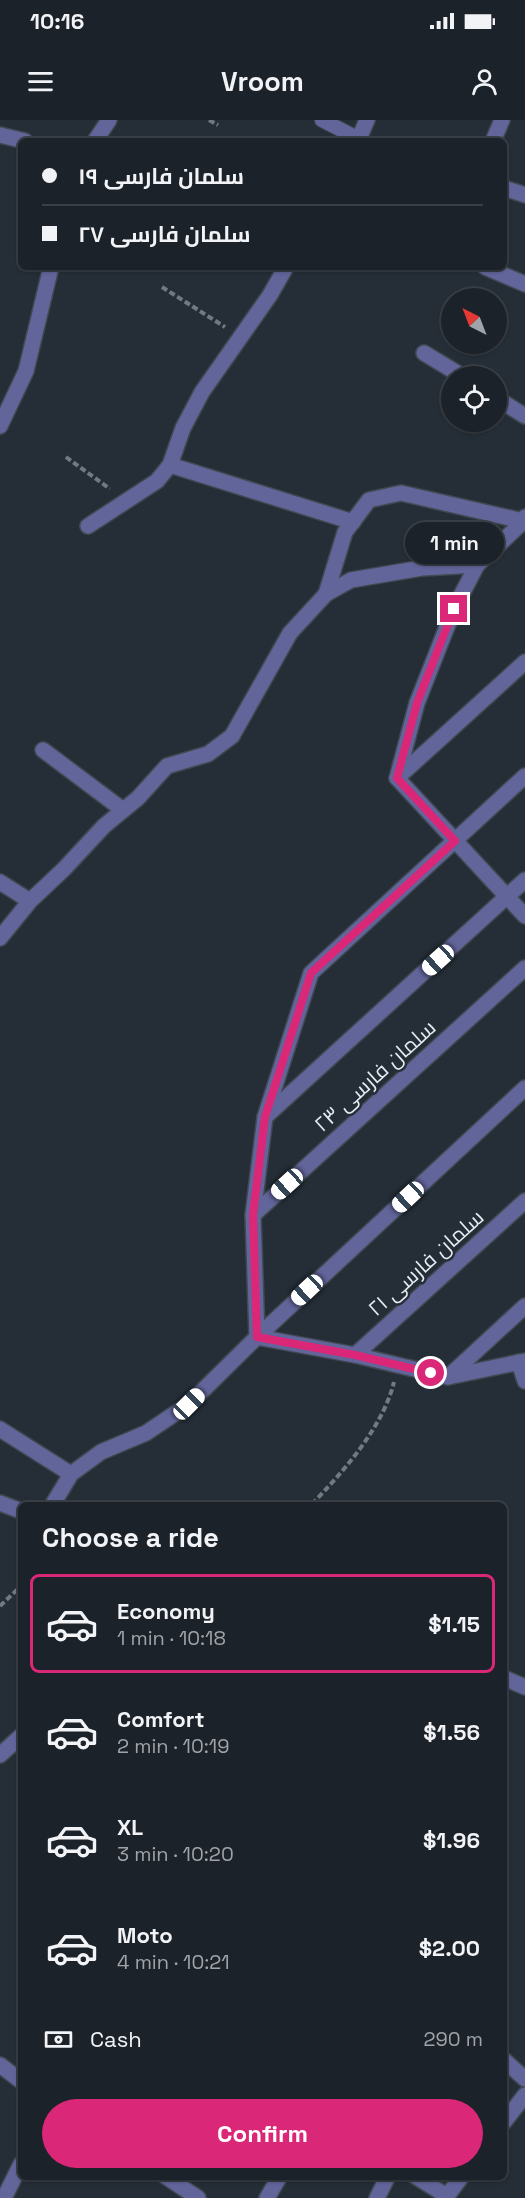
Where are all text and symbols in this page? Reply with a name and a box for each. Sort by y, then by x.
text: 10:16 [30,7,84,35]
text: Vroom [221,64,304,99]
icon: menu [24,65,57,98]
icon: person [468,65,501,98]
text: سلمان فارسی ۱۹ [78,162,244,190]
text: سلمان فارسی ۲۷ [78,220,250,248]
north arrow [441,288,507,354]
map controls [441,288,507,432]
button: locate [441,366,507,432]
callout: 1 min [404,522,504,564]
text: 1 min [430,530,479,556]
route end [440,595,467,622]
car [419,941,457,979]
street label: سلمان فارسی ۲۳ [308,1014,441,1137]
car [268,1165,306,1203]
car [389,1178,427,1216]
street label: سلمان فارسی ۲۱ [362,1203,489,1322]
car [288,1271,326,1309]
route start [417,1359,444,1386]
car [170,1385,208,1423]
text: Choose a ride [42,1520,219,1555]
icon: car [45,1597,99,1651]
text: Economy [117,1597,215,1625]
text: $1.15 [428,1610,480,1638]
text: 1 min · 10:18 [117,1625,226,1651]
icon: car [45,1705,99,1759]
text: Comfort [117,1705,205,1733]
text: $1.56 [423,1718,480,1746]
text: 2 min · 10:19 [117,1733,229,1759]
icon: car [45,1813,99,1867]
text: XL [117,1813,143,1841]
text: $1.96 [423,1826,480,1854]
text: 3 min · 10:20 [117,1841,234,1867]
icon: car [45,1921,99,1975]
text: Moto [117,1921,173,1949]
text: $2.00 [419,1934,480,1962]
text: 4 min · 10:21 [117,1949,230,1975]
icon: cash [42,2023,75,2056]
text: Cash [90,2025,142,2053]
text: 290 m [424,2026,483,2052]
button: Confirm [42,2099,483,2168]

